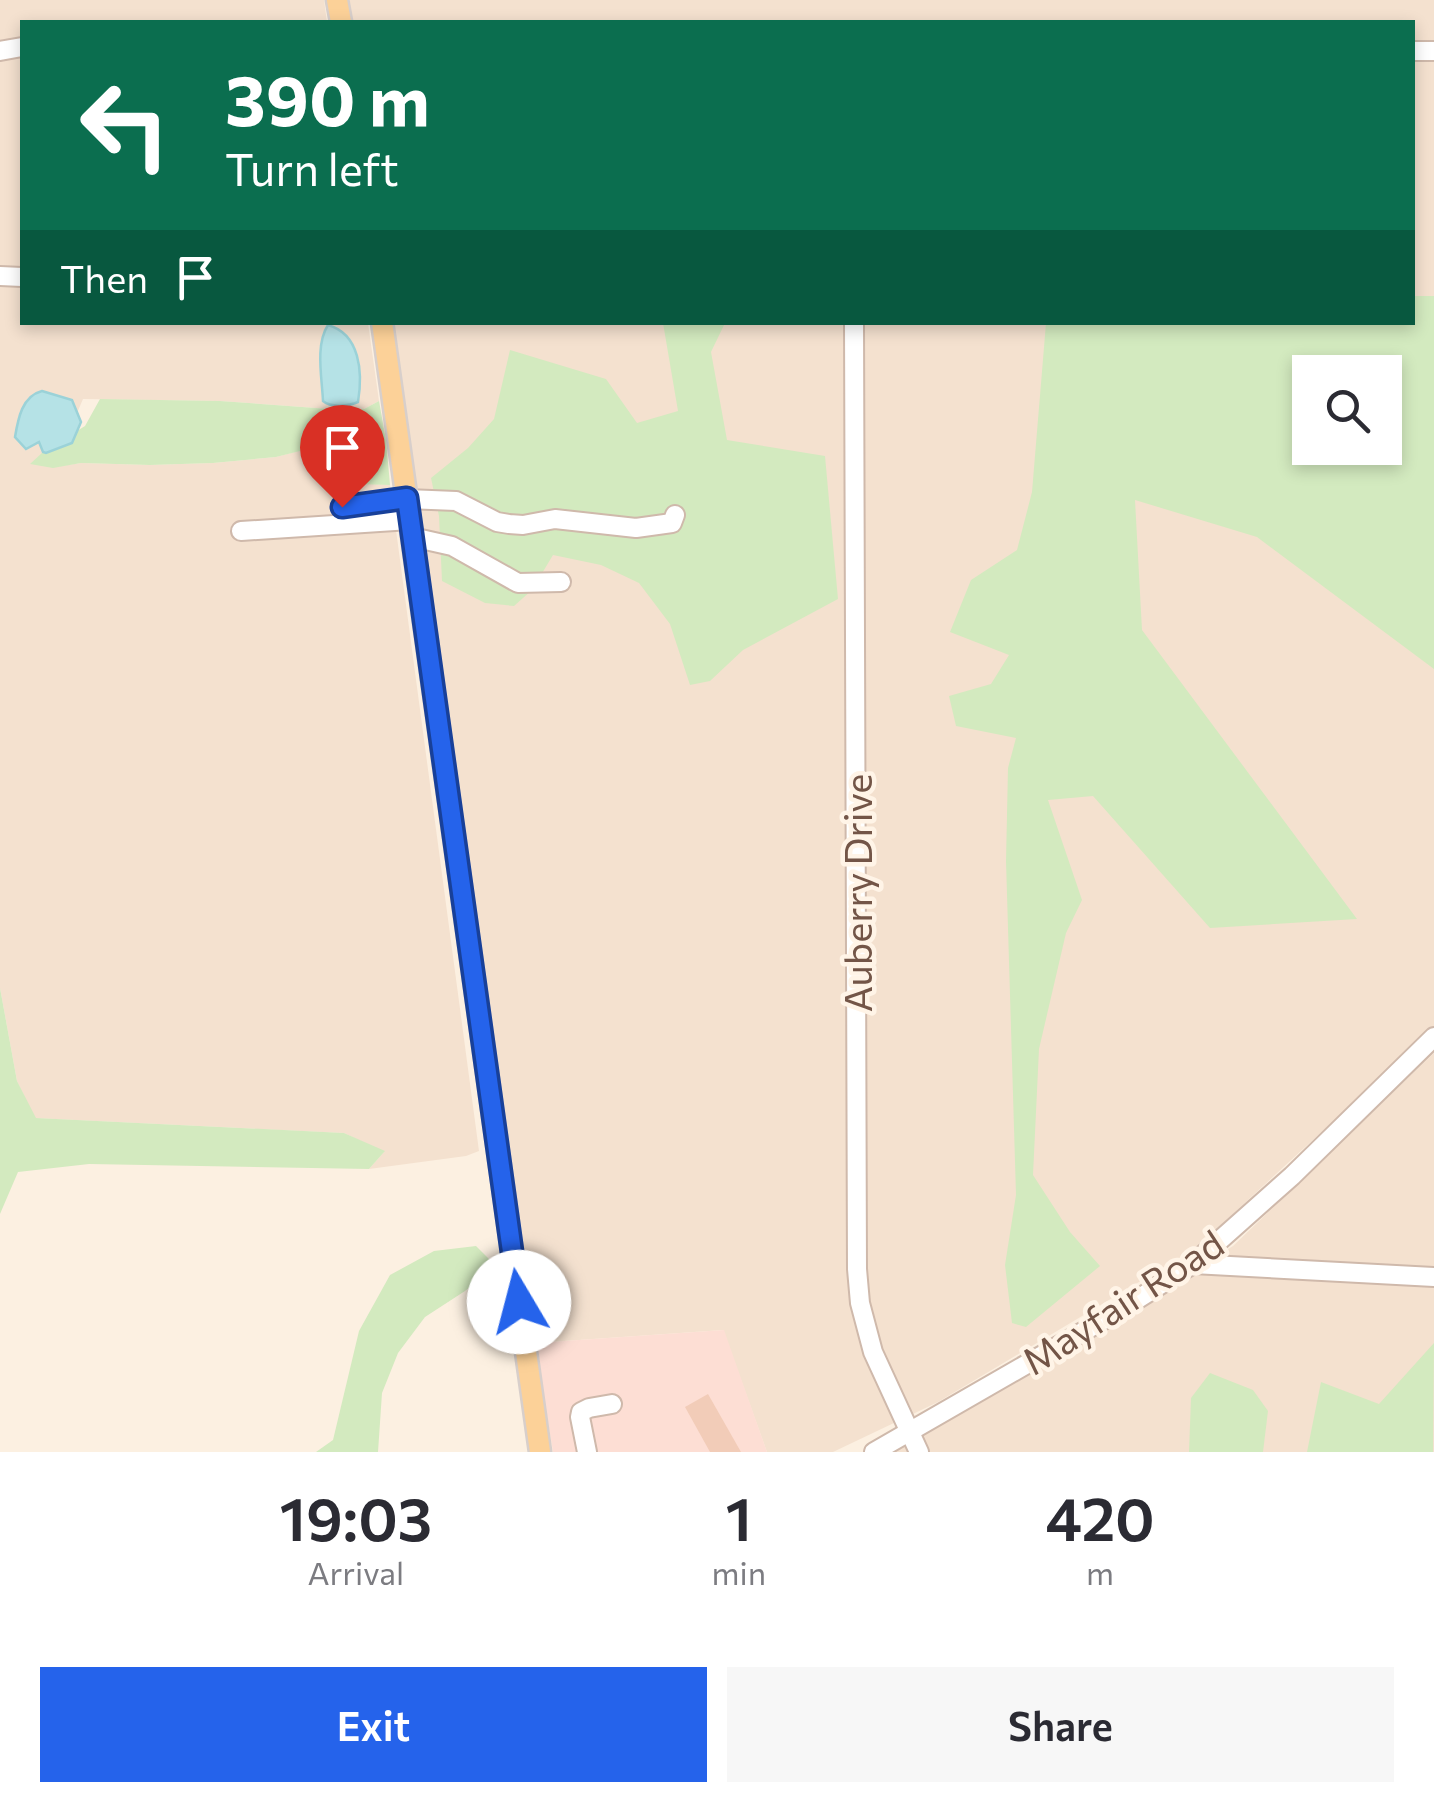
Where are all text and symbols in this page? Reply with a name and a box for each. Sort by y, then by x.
text: 390 m [225,55,430,140]
icon: left [60,60,190,190]
text: Turn left [225,140,399,195]
icon: arrive [168,250,223,305]
text: Then [60,254,148,301]
map controls [1292,355,1402,465]
button: search [1292,355,1402,465]
pin [300,405,385,508]
icon: arrive [315,420,370,475]
street label: Auberry Drive [833,774,880,1012]
street label: Mayfair Road [1013,1218,1231,1384]
position arrow [467,1250,571,1354]
text: 19:03 [279,1480,432,1553]
text: 1 [726,1480,752,1553]
text: 420 [1045,1480,1155,1553]
text: Arrival [307,1552,404,1592]
text: min [712,1552,766,1592]
text: m [1086,1552,1114,1592]
button: Exit [40,1667,707,1782]
button: Share [727,1667,1394,1782]

